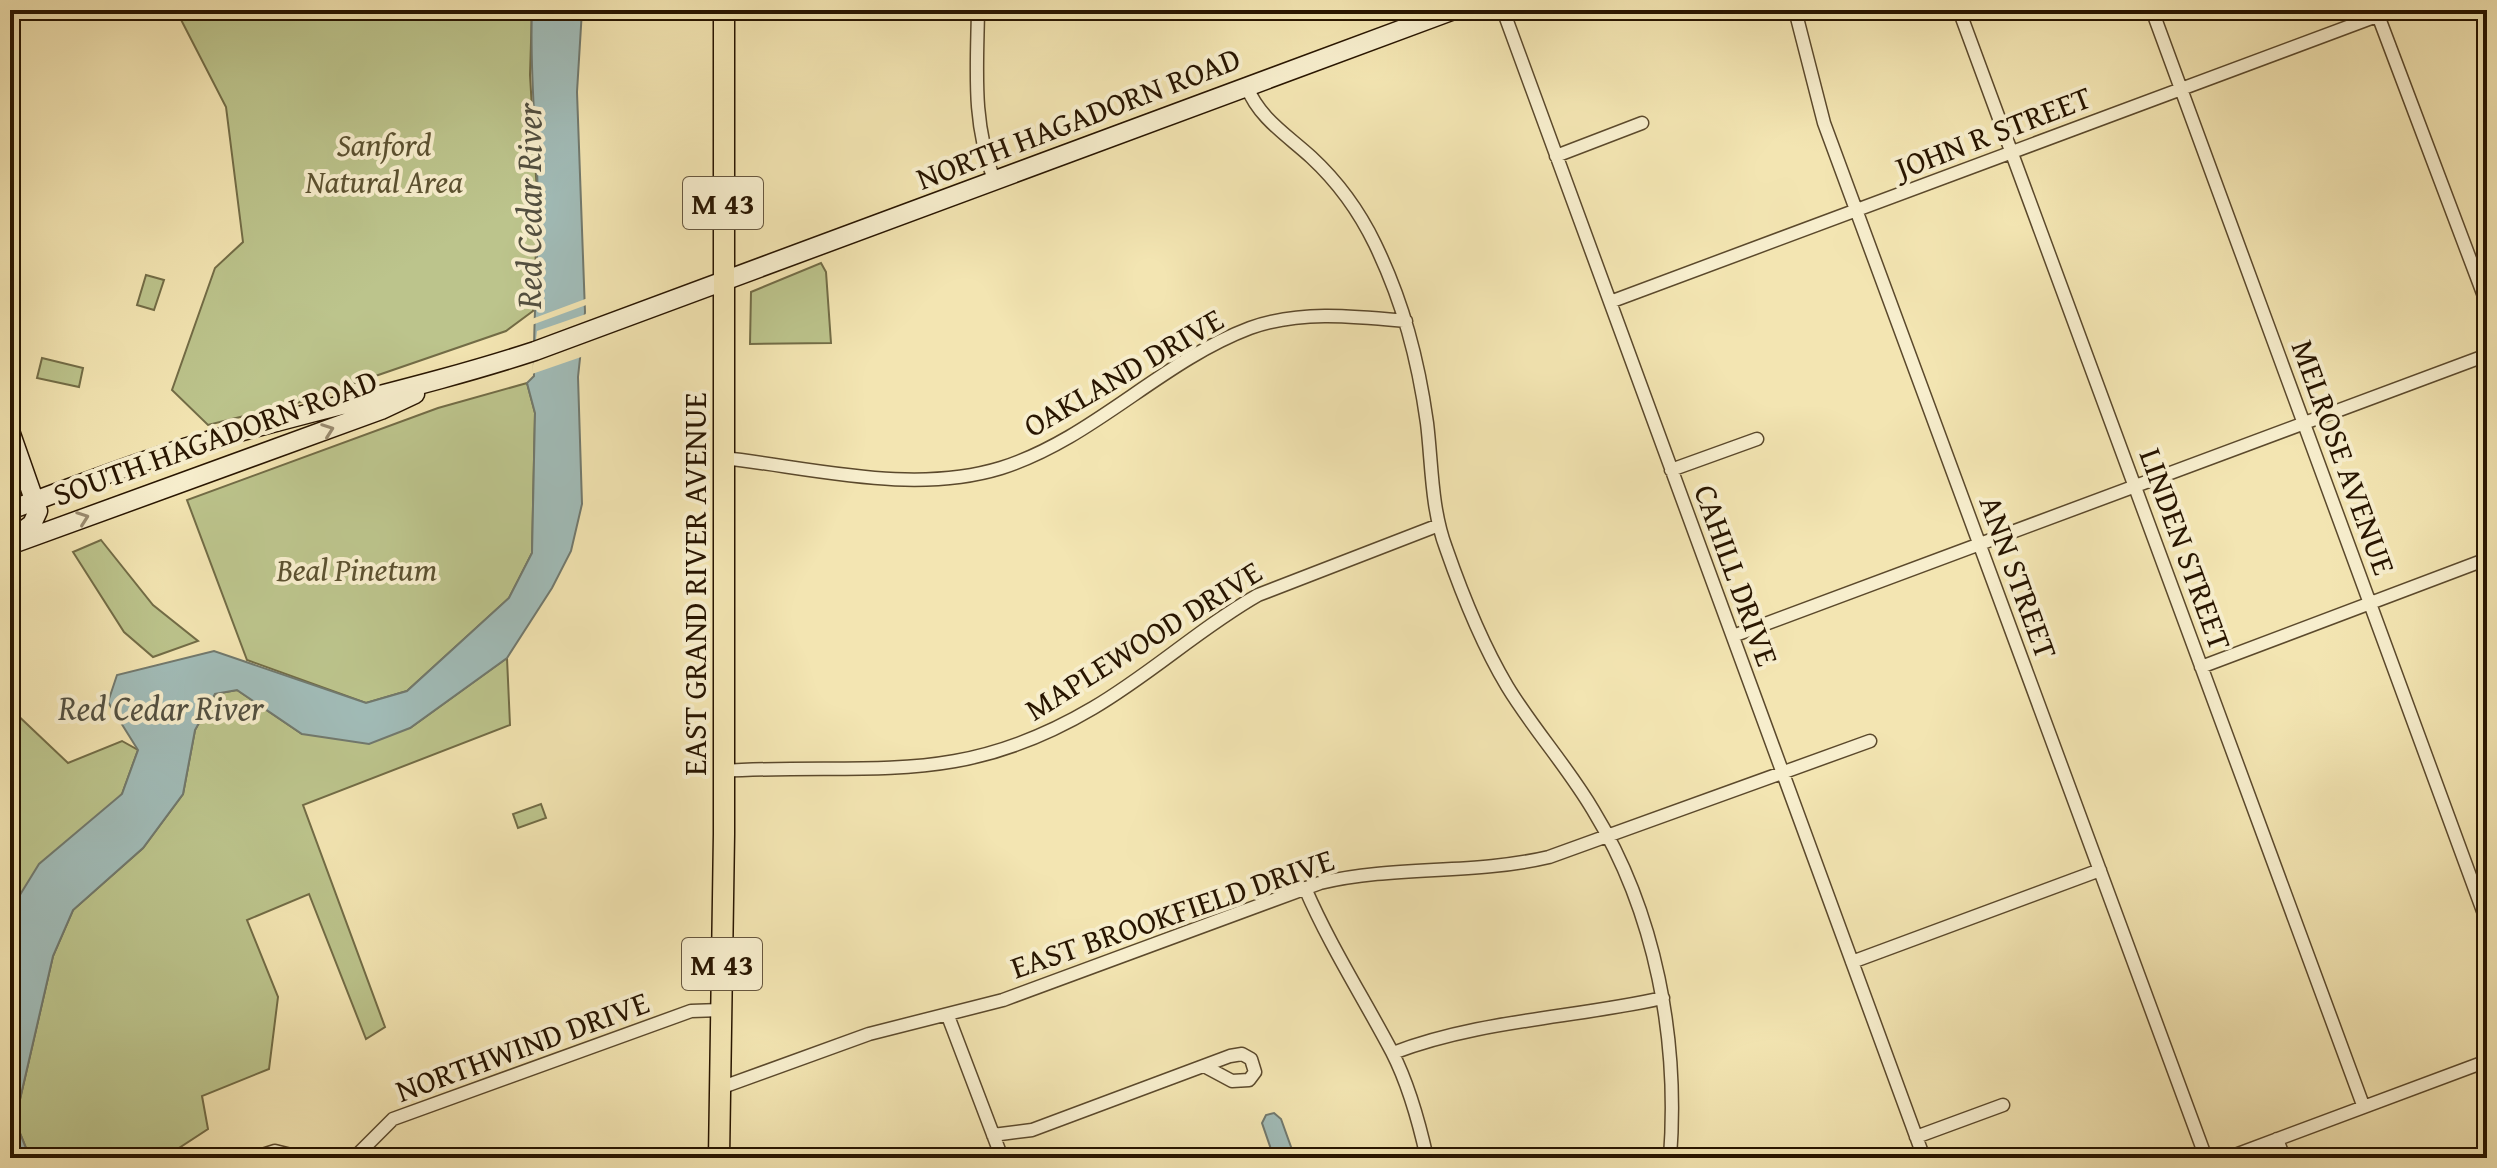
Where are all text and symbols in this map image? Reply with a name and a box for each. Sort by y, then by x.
street label: NORTH HAGADORN ROAD [909,34,1247,202]
street label: JOHN R STREET [1884,73,2098,192]
water label: Red Cedar River [504,102,553,310]
park label: Sanford Natural Area [304,121,463,205]
road number: M 43 [683,177,763,229]
street label: OAKLAND DRIVE [1014,296,1232,448]
street label: MELROSE AVENUE [2280,333,2408,581]
street label: SOUTH HAGADORN ROAD [46,356,384,518]
street label: EAST GRAND RIVER AVENUE [671,392,718,776]
one-way arrow [320,423,334,439]
street label: LINDEN STREET [2128,441,2244,657]
street label: CAHILL DRIVE [1682,478,1792,672]
street label: ANN STREET [1968,489,2070,665]
one-way arrow [76,511,90,528]
park label: Beal Pinetum [275,546,438,593]
street label: MAPLEWOOD DRIVE [1015,548,1271,732]
water label: Red Cedar River [57,683,265,732]
street label: EAST BROOKFIELD DRIVE [1004,836,1340,990]
road number: M 43 [682,938,762,990]
street label: NORTHWIND DRIVE [389,978,655,1114]

